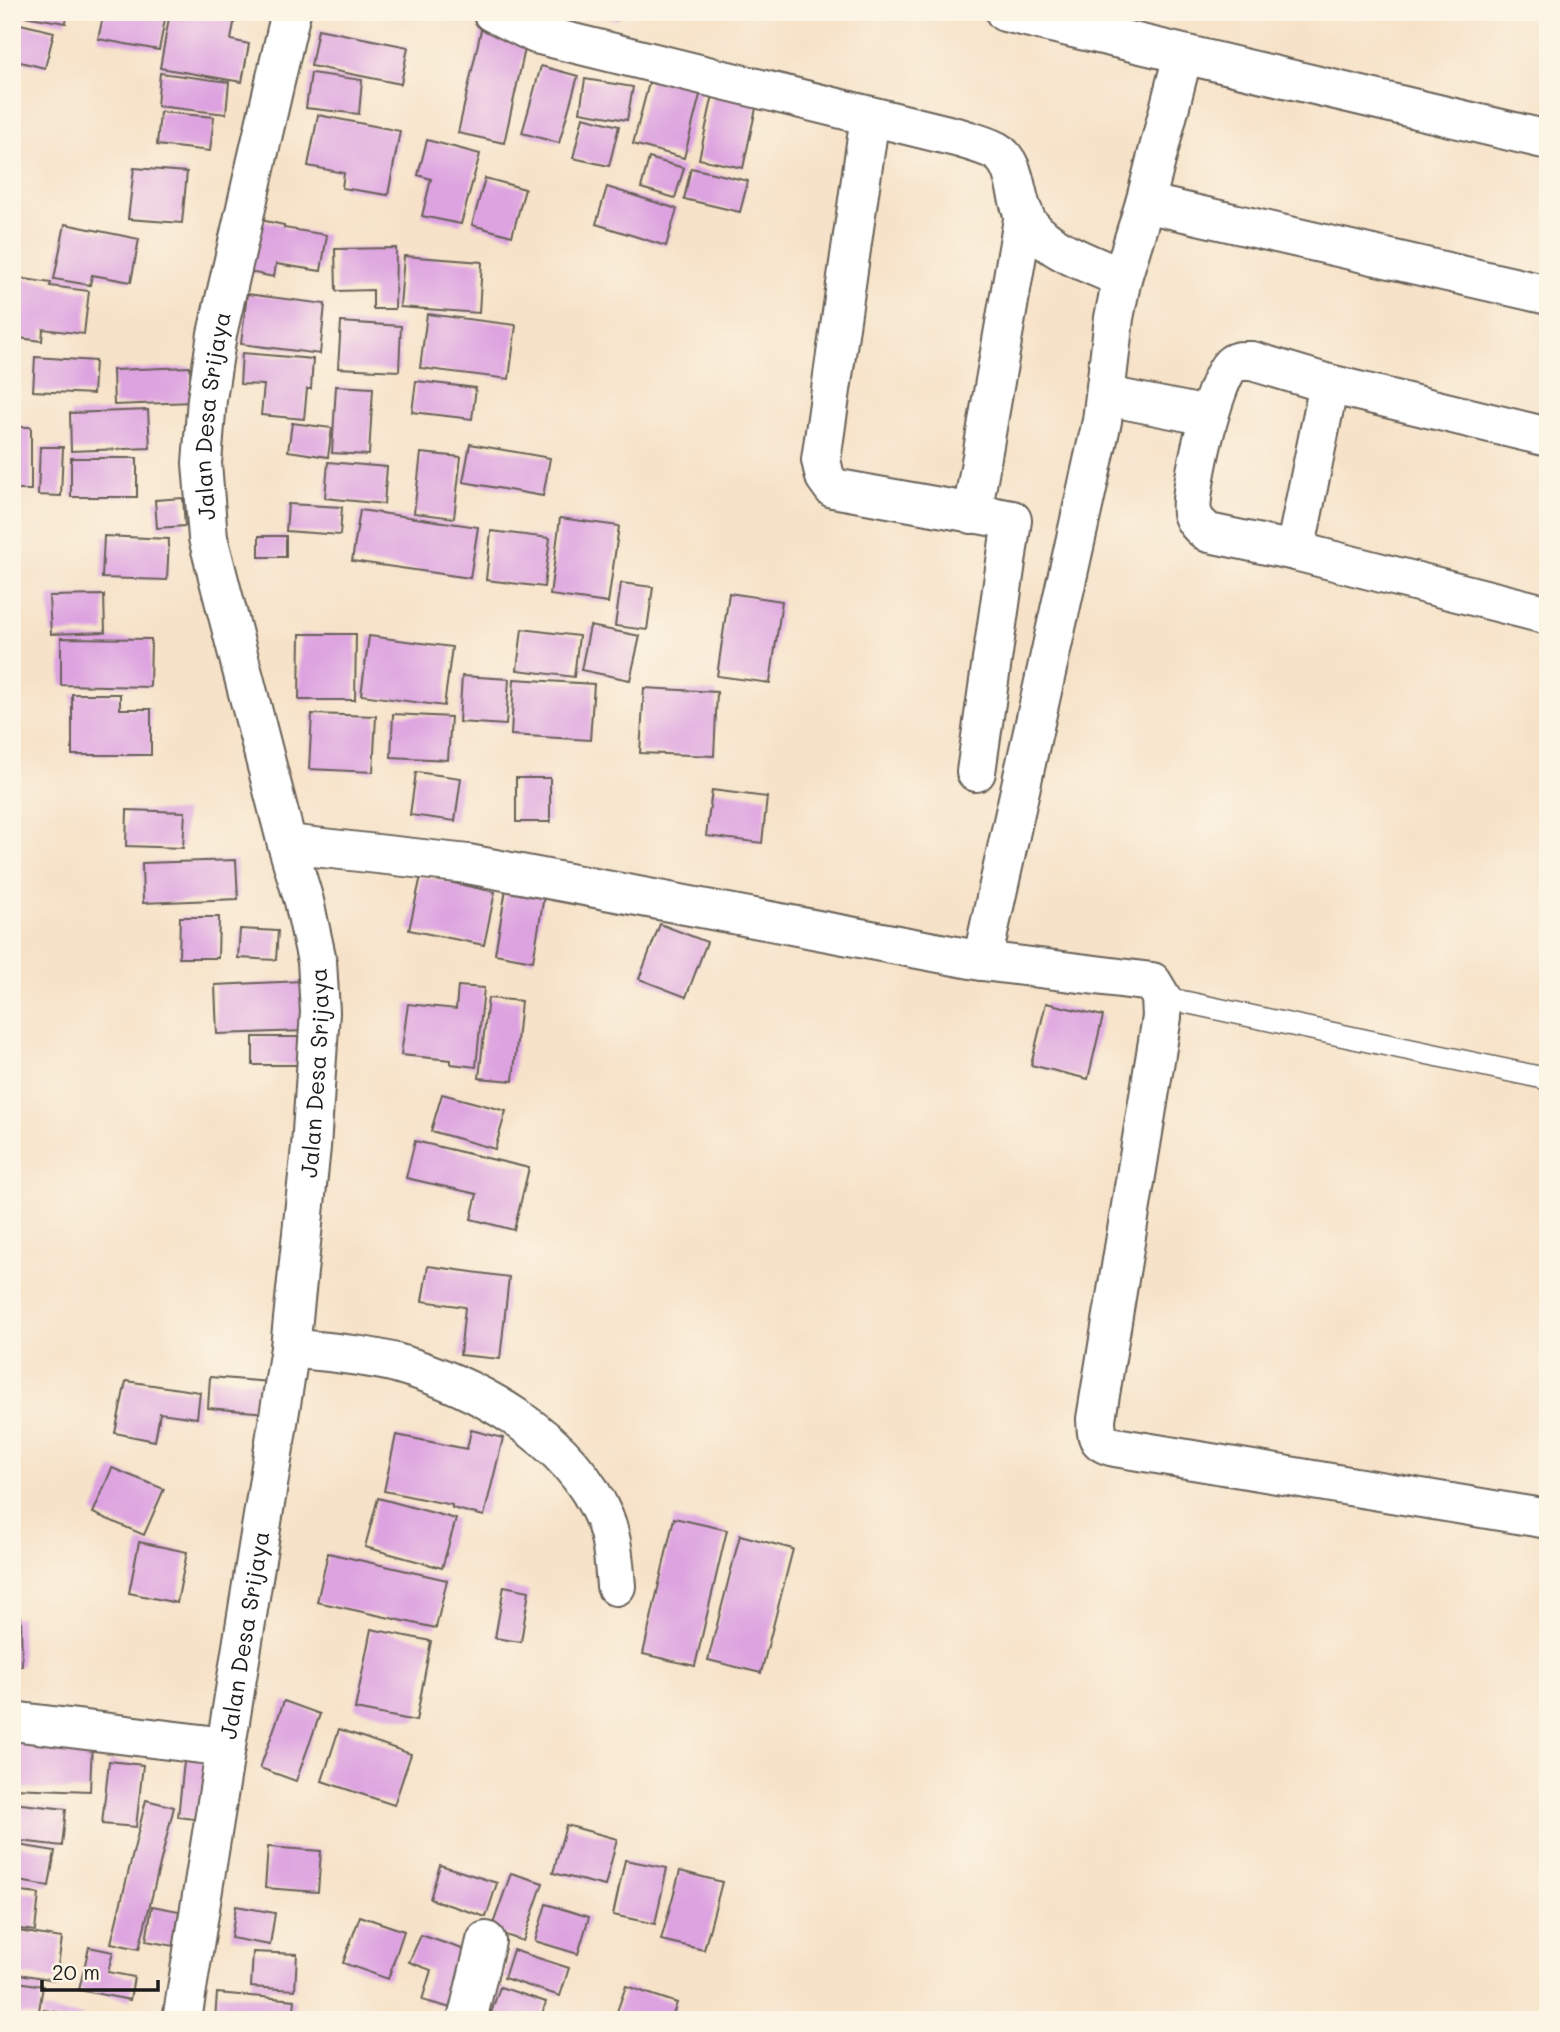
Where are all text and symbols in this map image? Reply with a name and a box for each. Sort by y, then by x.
street label: Jalan Desa Srijaya [187,308,237,521]
street label: Jalan Desa Srijaya [293,967,335,1179]
street label: Jalan Desa Srijaya [212,1529,275,1741]
scale bar [42,1948,158,1992]
text: 20 m [52,1958,100,1985]

